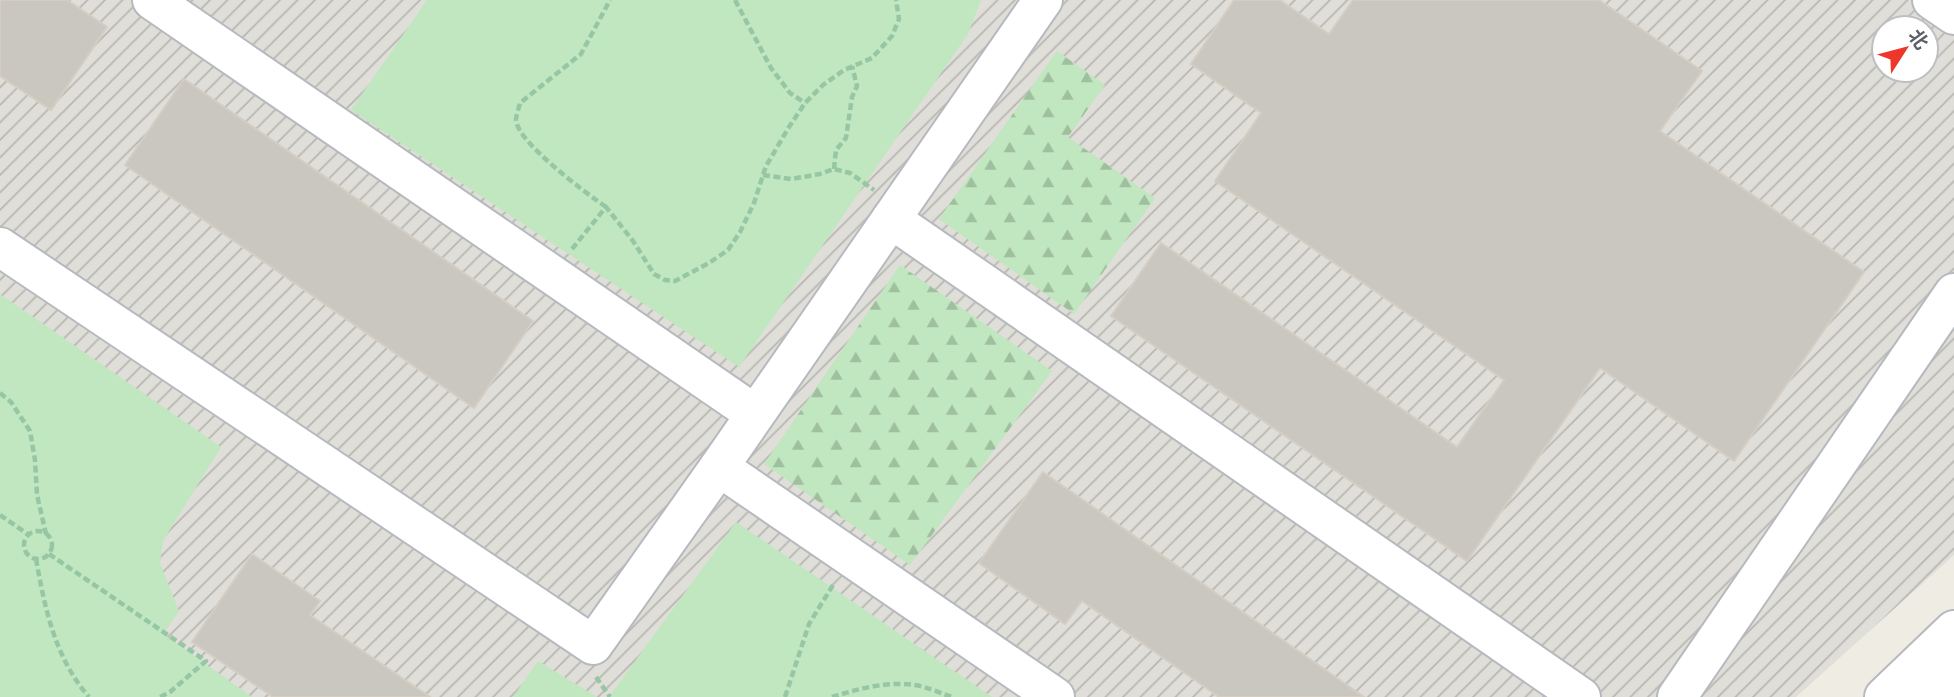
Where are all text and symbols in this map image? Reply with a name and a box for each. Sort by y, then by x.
north arrow [1870,14,1940,84]
text: 北 [1903,24,1934,54]

